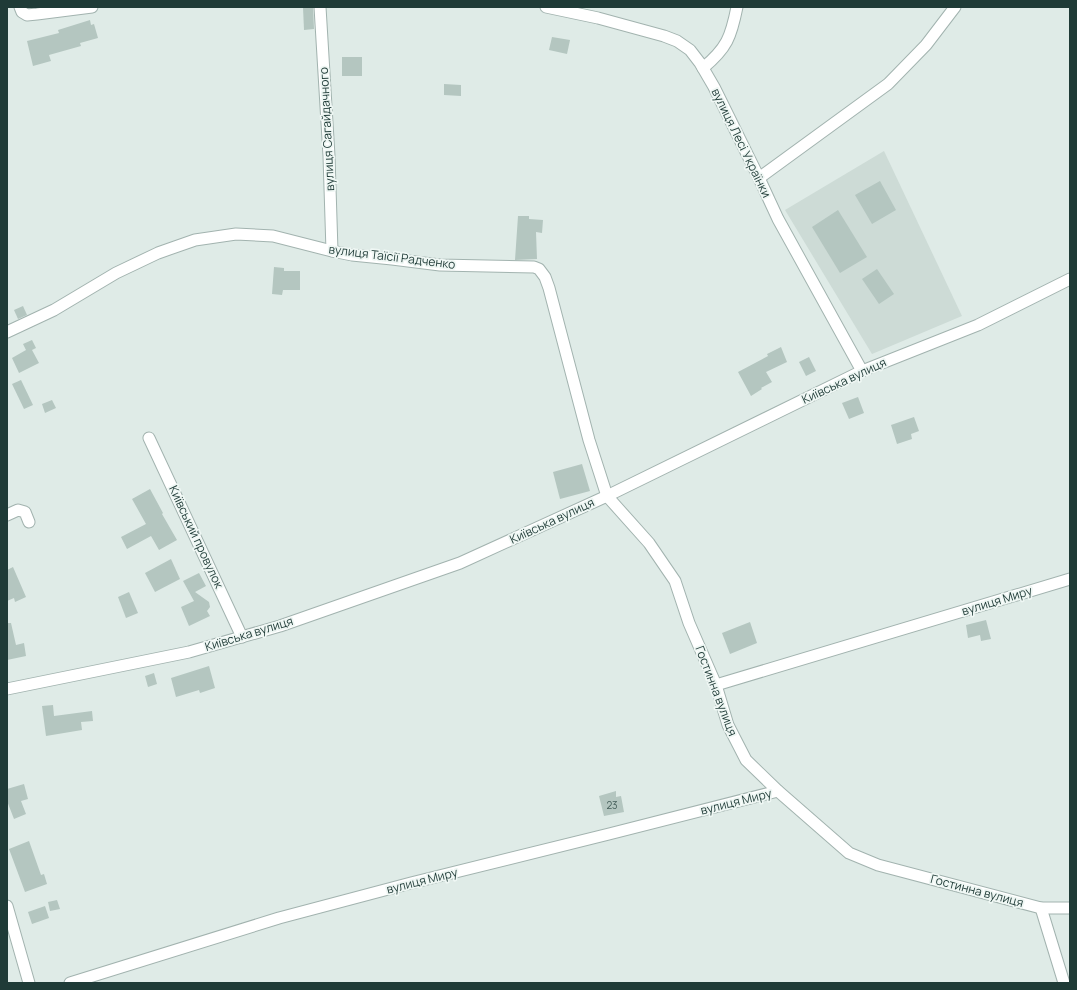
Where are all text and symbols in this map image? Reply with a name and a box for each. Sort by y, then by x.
street label: вулиця Сагайдачного [315,67,338,191]
street label: вулиця Лесі Українки [708,85,775,200]
street label: вулиця Таїсії Радченко [328,240,456,273]
street label: Київська вулиця [799,353,889,408]
street label: Київський провулок [165,483,228,592]
street label: Київська вулиця [507,493,597,548]
street label: вулиця Миру [960,582,1035,619]
street label: Київська вулиця [203,612,295,655]
street label: Гостинна вулиця [691,643,742,738]
street label: вулиця Миру [698,784,774,819]
house number: 23 [606,798,618,812]
street label: вулиця Миру [384,863,460,898]
street label: Гостинна вулиця [929,870,1025,911]

